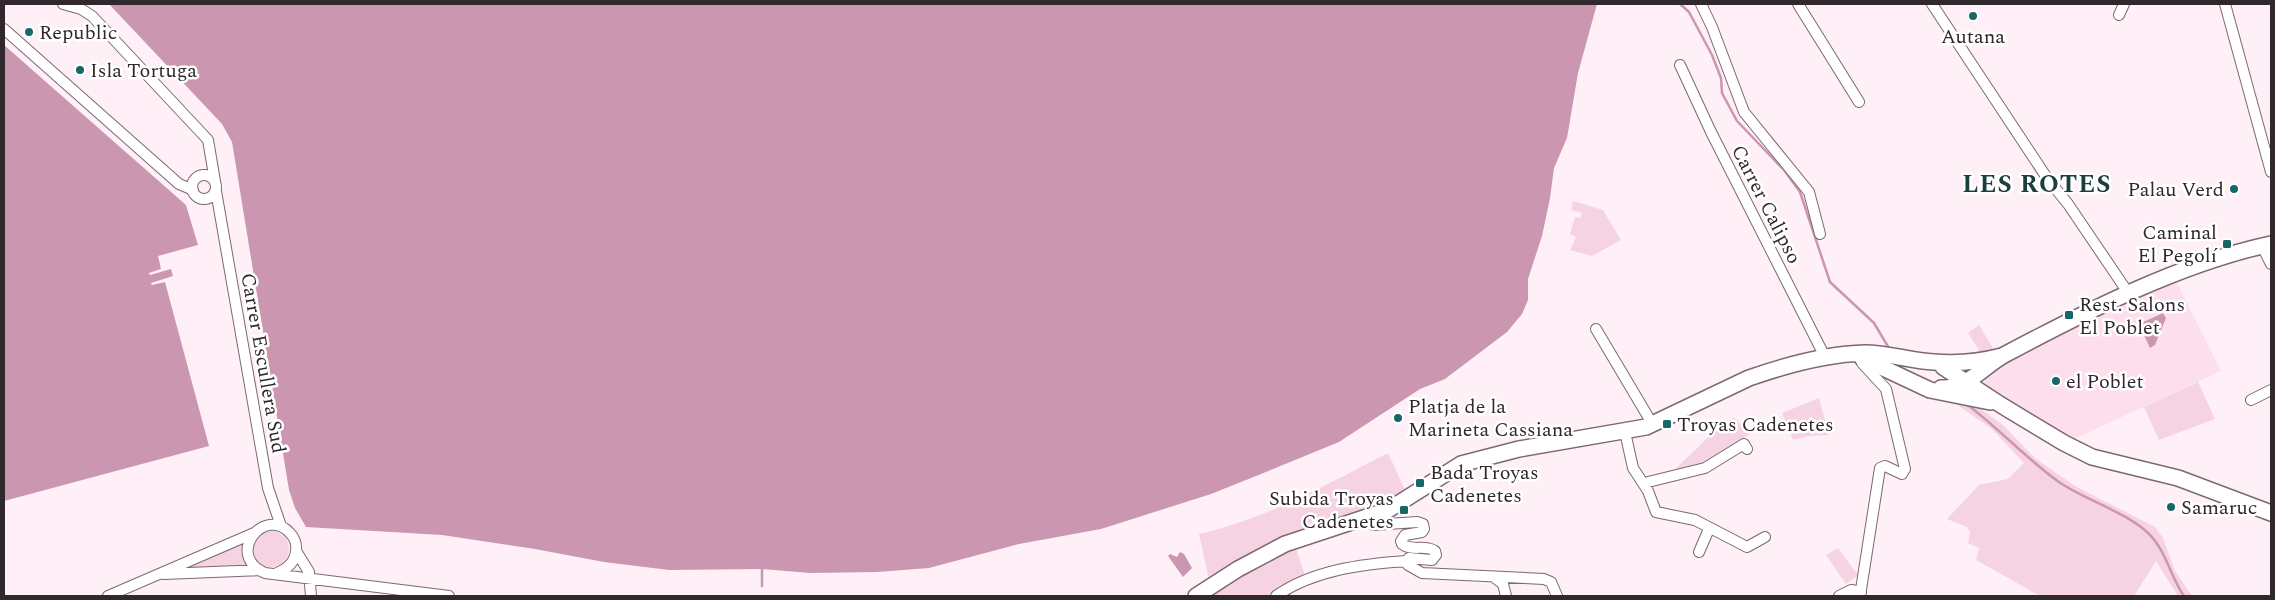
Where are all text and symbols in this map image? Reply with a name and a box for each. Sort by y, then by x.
marker: Autana [1967,10,1979,22]
place label: Republic [39,18,117,48]
place label: Autana [1941,22,2005,52]
marker: Republic [23,26,35,38]
place label: Isla Tortuga [90,56,197,86]
marker: Isla Tortuga [74,64,86,76]
street label: Carrer Calipso [1723,140,1809,269]
district label: LES ROTES [1962,166,2112,204]
place label: Palau Verd [2127,175,2224,205]
marker: Palau Verd [2228,183,2240,195]
place label: Caminal El Pegolí [2137,218,2218,271]
marker: Caminal El Pegolí [2221,238,2233,250]
street label: Carrer Escullera Sud [232,271,294,456]
place label: Rest. Salons El Poblet [2079,290,2185,343]
marker: Rest. Salons El Poblet [2063,309,2075,321]
place label: el Poblet [2066,367,2143,397]
marker: el Poblet [2050,375,2062,387]
place label: Platja de la Marineta Cassiana [1408,392,1573,445]
place label: Troyas Cadenetes [1677,410,1834,440]
marker: Platja de la Marineta Cassiana [1392,412,1404,424]
marker: Troyas Cadenetes [1661,418,1673,430]
place label: Bada Troyas Cadenetes [1430,458,1539,511]
marker: Bada Troyas Cadenetes [1414,477,1426,489]
place label: Subida Troyas Cadenetes [1269,484,1394,537]
place label: Samaruc [2181,493,2257,523]
marker: Samaruc [2165,501,2177,513]
marker: Subida Troyas Cadenetes [1398,504,1410,516]

